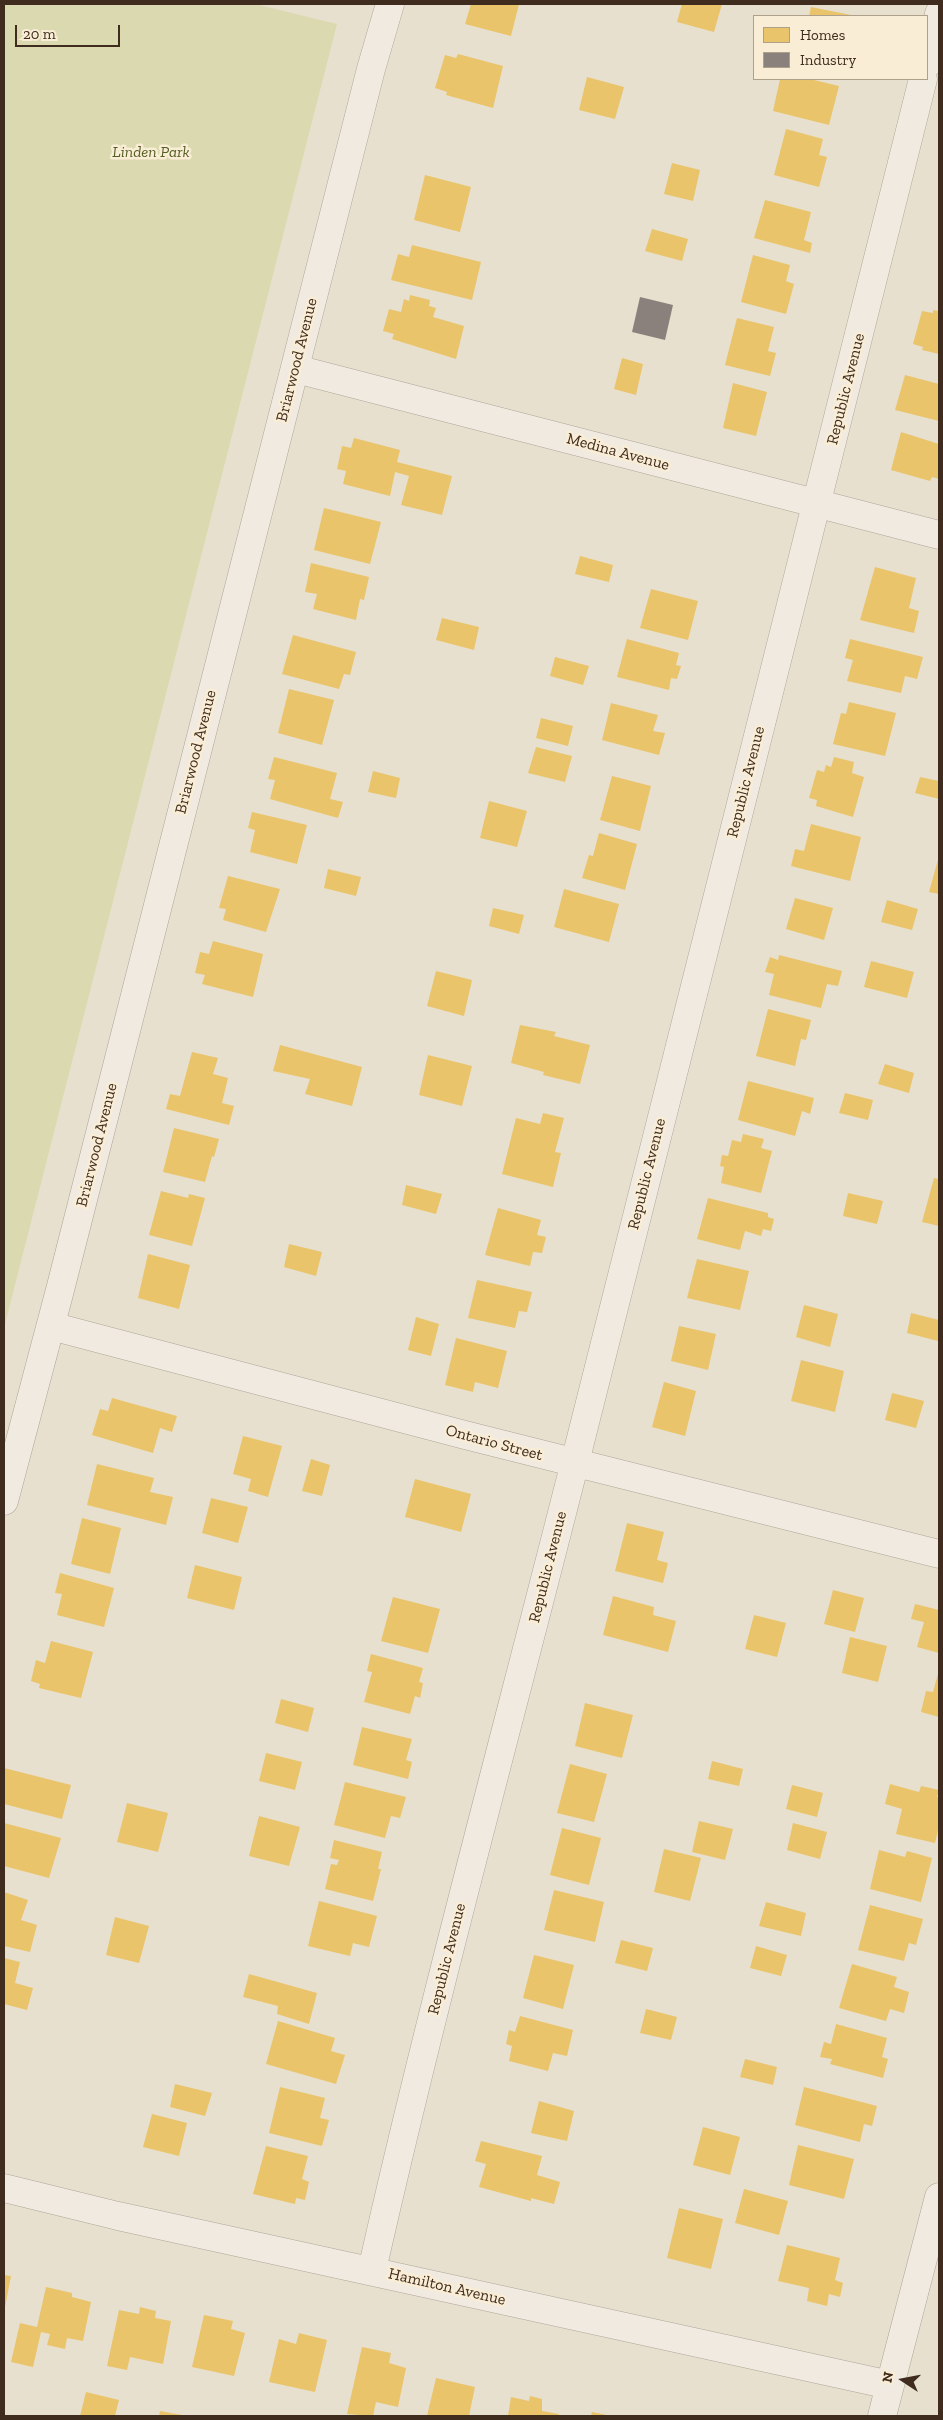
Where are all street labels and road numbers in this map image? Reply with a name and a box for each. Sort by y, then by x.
street label: Briarwood Avenue [272,296,322,424]
street label: Republic Avenue [823,331,869,447]
street label: Medina Avenue [564,429,672,475]
street label: Briarwood Avenue [171,688,221,816]
street label: Republic Avenue [723,724,769,840]
street label: Briarwood Avenue [72,1081,122,1209]
street label: Republic Avenue [624,1116,670,1232]
street label: Ontario Street [443,1421,545,1465]
street label: Republic Avenue [525,1509,571,1625]
street label: Republic Avenue [424,1901,470,2017]
street label: Hamilton Avenue [386,2264,508,2310]

